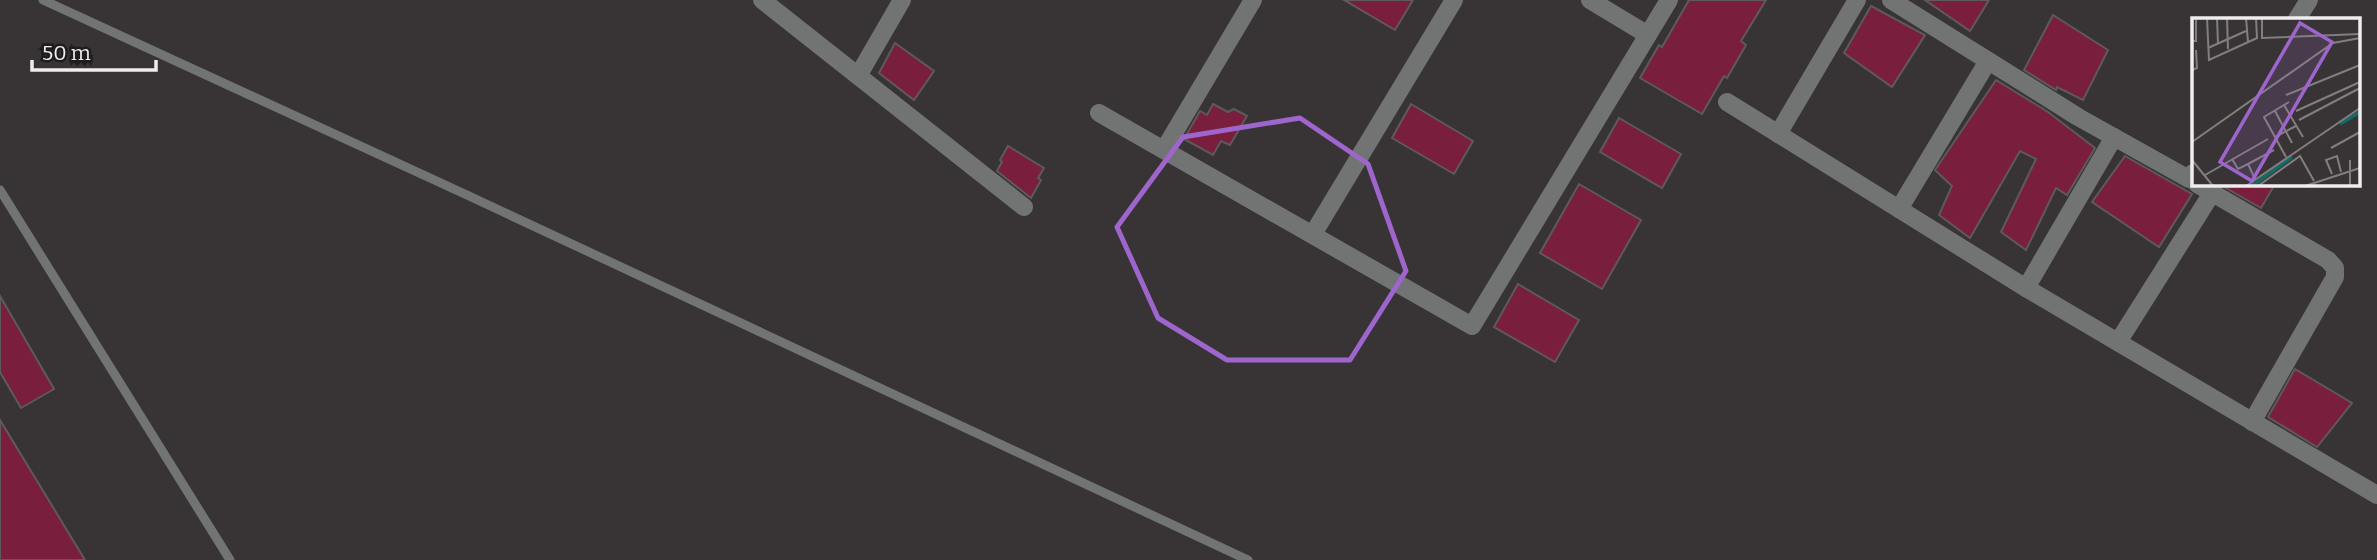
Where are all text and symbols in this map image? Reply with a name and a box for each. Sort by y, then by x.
inset map [2192,18,2360,186]
scale bar [32,28,156,72]
text: 50 m [42,40,91,66]

